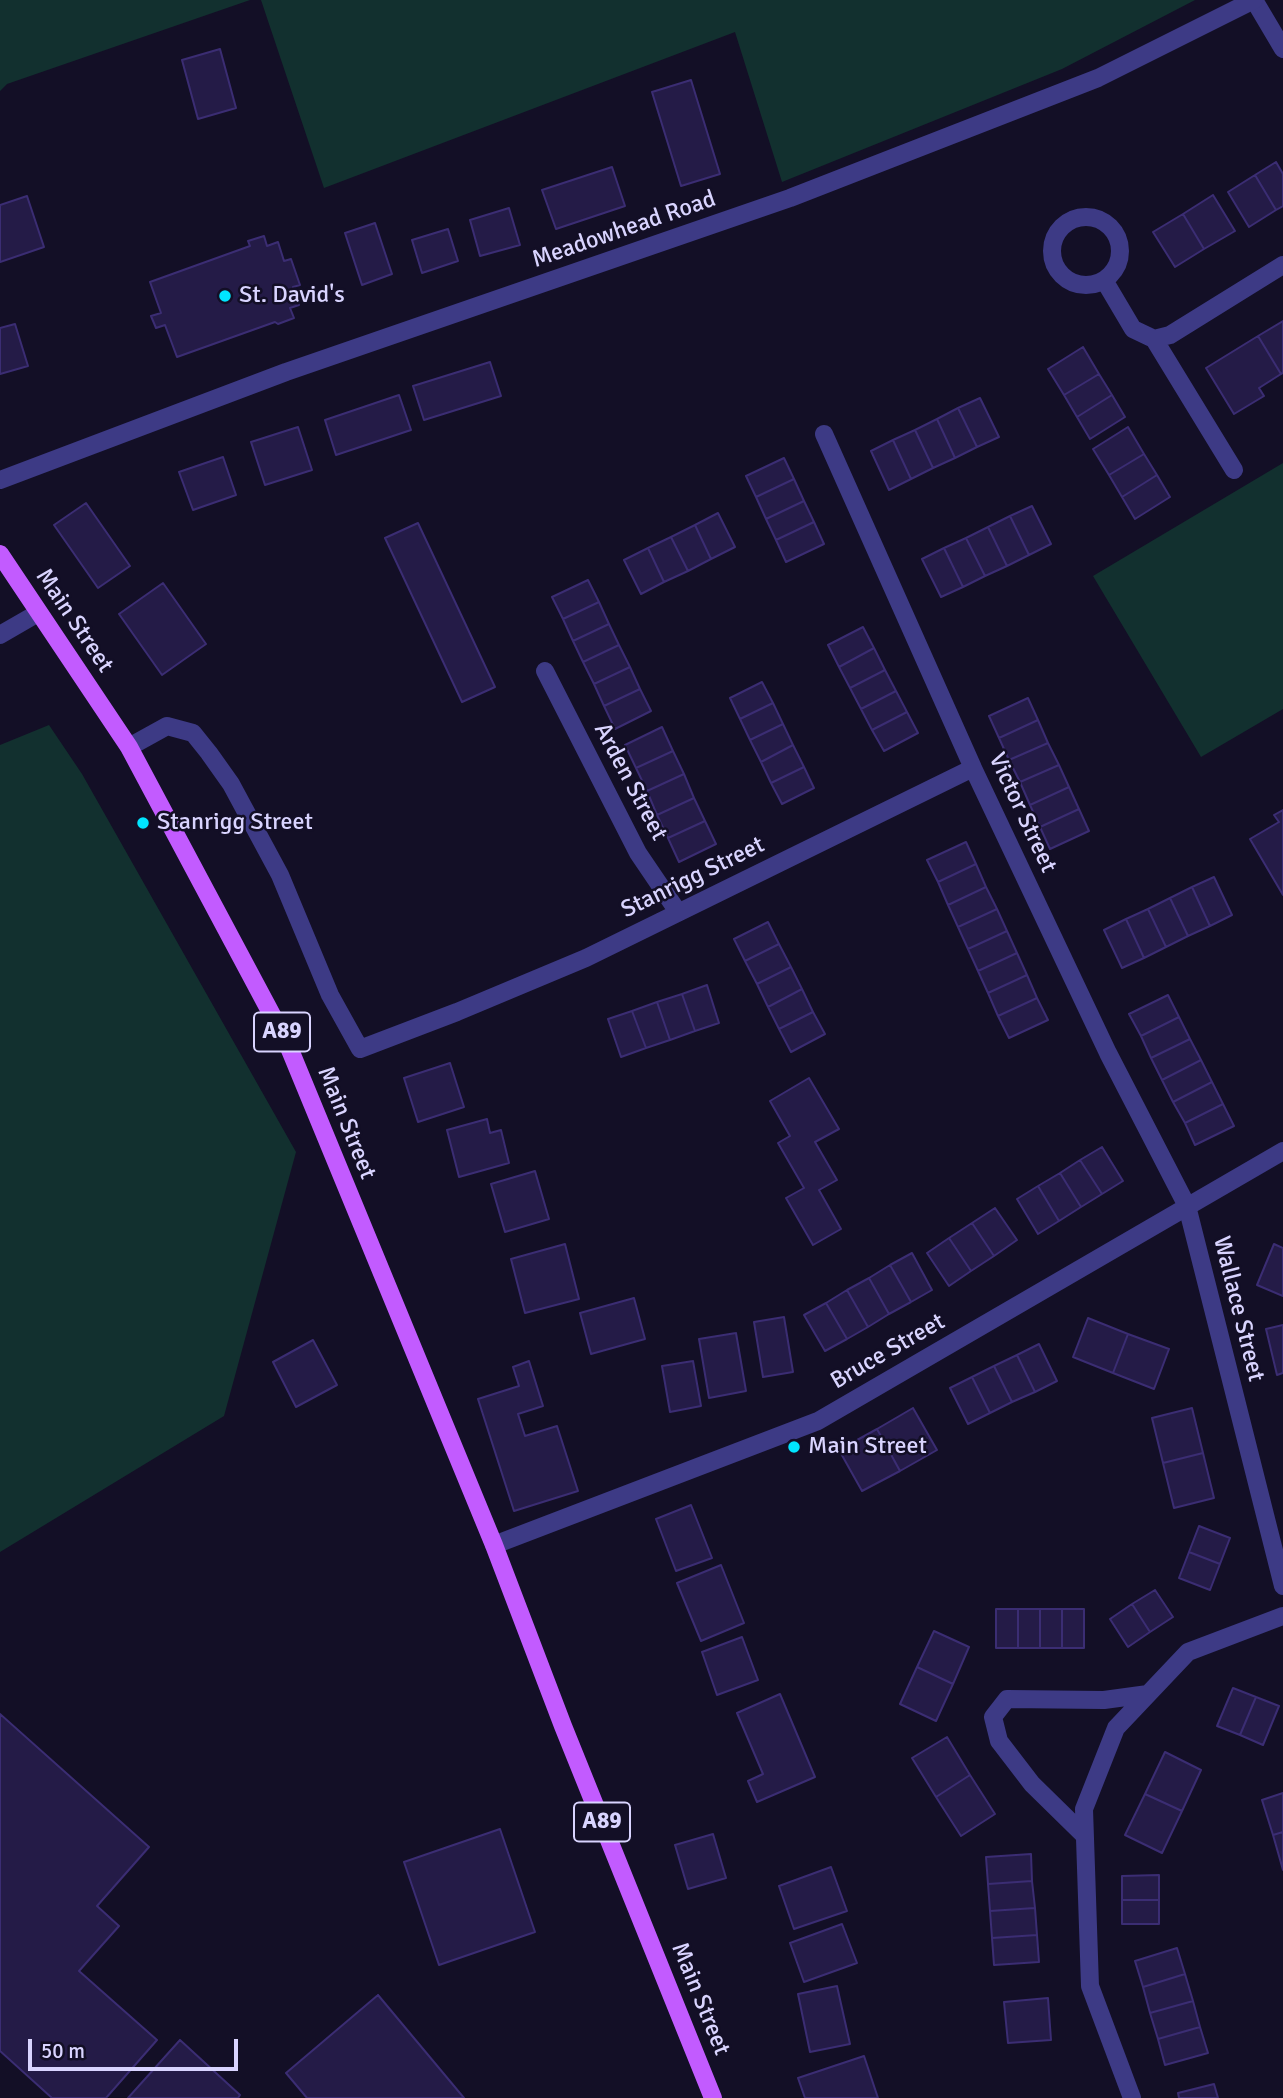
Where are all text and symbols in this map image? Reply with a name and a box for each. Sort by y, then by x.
street label: Meadowhead Road [528,185,720,275]
place label: St. David's [239,282,345,310]
marker: St. David's [217,288,233,304]
street label: Main Street [29,564,119,678]
street label: Arden Street [587,718,673,846]
street label: Victor Street [982,748,1062,878]
place label: Stanrigg Street [157,809,313,837]
marker: Stanrigg Street [135,815,151,831]
street label: Stanrigg Street [617,831,769,925]
road number: A89 [254,1012,310,1051]
street label: Main Street [310,1062,382,1184]
street label: Wallace Street [1206,1233,1270,1385]
street label: Bruce Street [826,1308,950,1396]
place label: Main Street [808,1433,927,1461]
marker: Main Street [786,1439,802,1455]
road number: A89 [574,1802,630,1842]
street label: Main Street [664,1938,736,2060]
scale bar [32,2024,242,2068]
text: 50 m [41,2038,85,2064]

